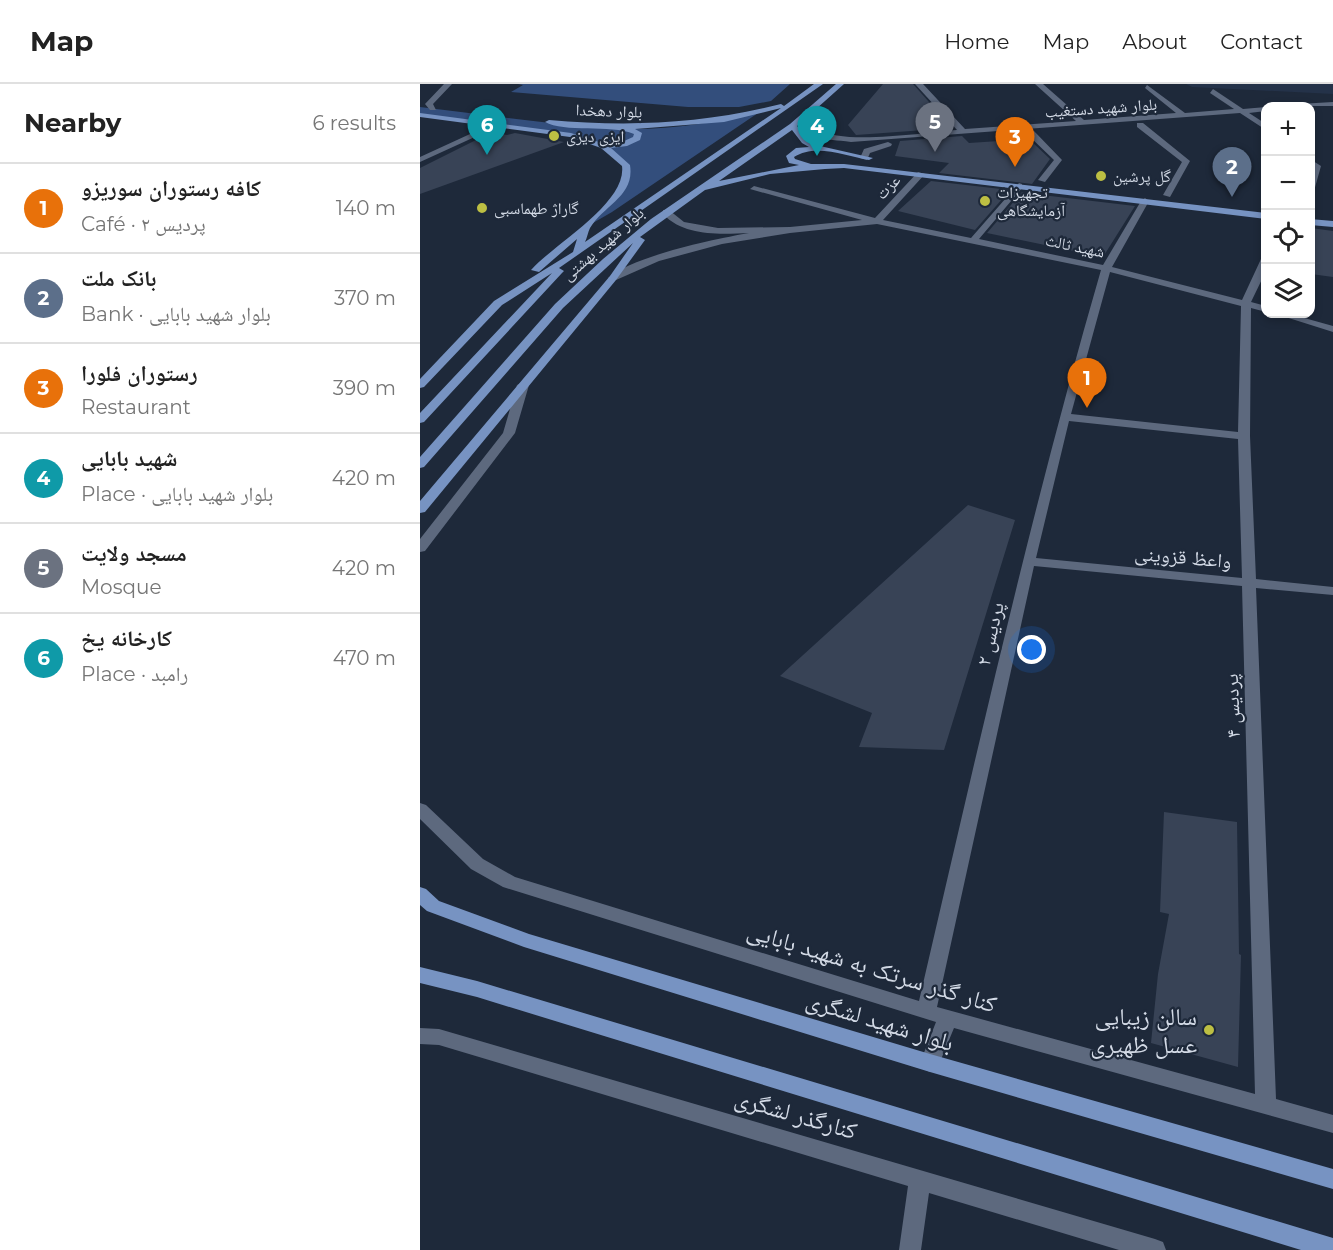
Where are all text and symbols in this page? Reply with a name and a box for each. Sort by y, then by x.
text: Map [30,24,93,58]
text: Home [944,29,1009,54]
text: Map [1042,29,1089,54]
text: About [1122,29,1187,54]
text: Contact [1220,29,1303,54]
street label: بلوار شهید دستغیب [1044,95,1158,121]
street label: بلوار دهخدا [575,100,643,122]
map controls [1261,102,1315,318]
button: + [1261,102,1315,156]
pin: 5 [916,103,954,152]
pin: 6 [468,106,506,155]
pin: 4 [798,106,836,156]
text: Nearby [24,107,121,139]
text: 6 results [312,111,396,135]
pin: 3 [996,118,1034,167]
place label: ایزی دیزی [566,127,624,147]
marker: ایزی دیزی [547,129,561,143]
pin: 2 [1212,147,1252,197]
button: − [1261,156,1315,210]
place label: گل پرشین [1113,167,1171,187]
marker: گل پرشین [1094,169,1108,183]
street label: عزت [872,171,904,203]
text: کافه رستوران سوریزو [81,175,261,202]
place label: تجهیزات آزمایشگاهی [997,183,1066,221]
marker: تجهیزات آزمایشگاهی [978,194,992,208]
text: 1 [40,196,47,220]
text: 140 m [336,196,396,220]
place label: گاراژ طهماسبی [494,199,579,219]
marker: گاراژ طهماسبی [475,201,489,215]
street label: بلوار شهید بهشتی [558,203,648,285]
button: locate [1261,210,1315,264]
text: Café · پردیس ۲ [81,212,206,236]
street label: شهید ثالث [1044,230,1106,262]
button: layers [1261,264,1315,318]
text: بانک ملت [81,265,156,292]
text: 2 [38,286,49,310]
text: 370 m [334,286,396,310]
text: Bank · بلوار شهید بابایی [81,302,271,326]
pin: 1 [1068,358,1106,408]
text: رستوران فلورا [81,360,197,387]
text: 3 [38,376,49,400]
text: 390 m [333,376,396,400]
text: Restaurant [81,395,191,419]
text: شهید بابایی [81,445,177,472]
text: 4 [37,466,50,490]
text: 420 m [332,466,396,490]
text: Place · بلوار شهید بابایی [81,482,273,506]
text: مسجد ولایت [81,540,187,567]
street label: واعظ قزوینی [1134,541,1232,573]
text: 5 [38,556,49,580]
text: 420 m [332,556,396,580]
text: Mosque [81,575,161,599]
street label: پردیس ۲ [971,600,1009,668]
text: کارخانه یخ [81,625,172,652]
your location [1017,635,1046,664]
text: 6 [37,646,50,670]
text: 470 m [333,646,396,670]
text: Place · رامبد [81,662,188,686]
street label: پردیس ۴ [1219,673,1245,739]
street label: کنار گذر سرتک به شهید بابایی [744,915,1000,1019]
street label: بلوار شهید لشگری [803,985,957,1057]
place label: سالن زیبایی عسل ظهیری [1090,1002,1197,1059]
marker: سالن زیبایی عسل ظهیری [1202,1023,1216,1037]
street label: کنارگذر لشگری [732,1083,860,1145]

